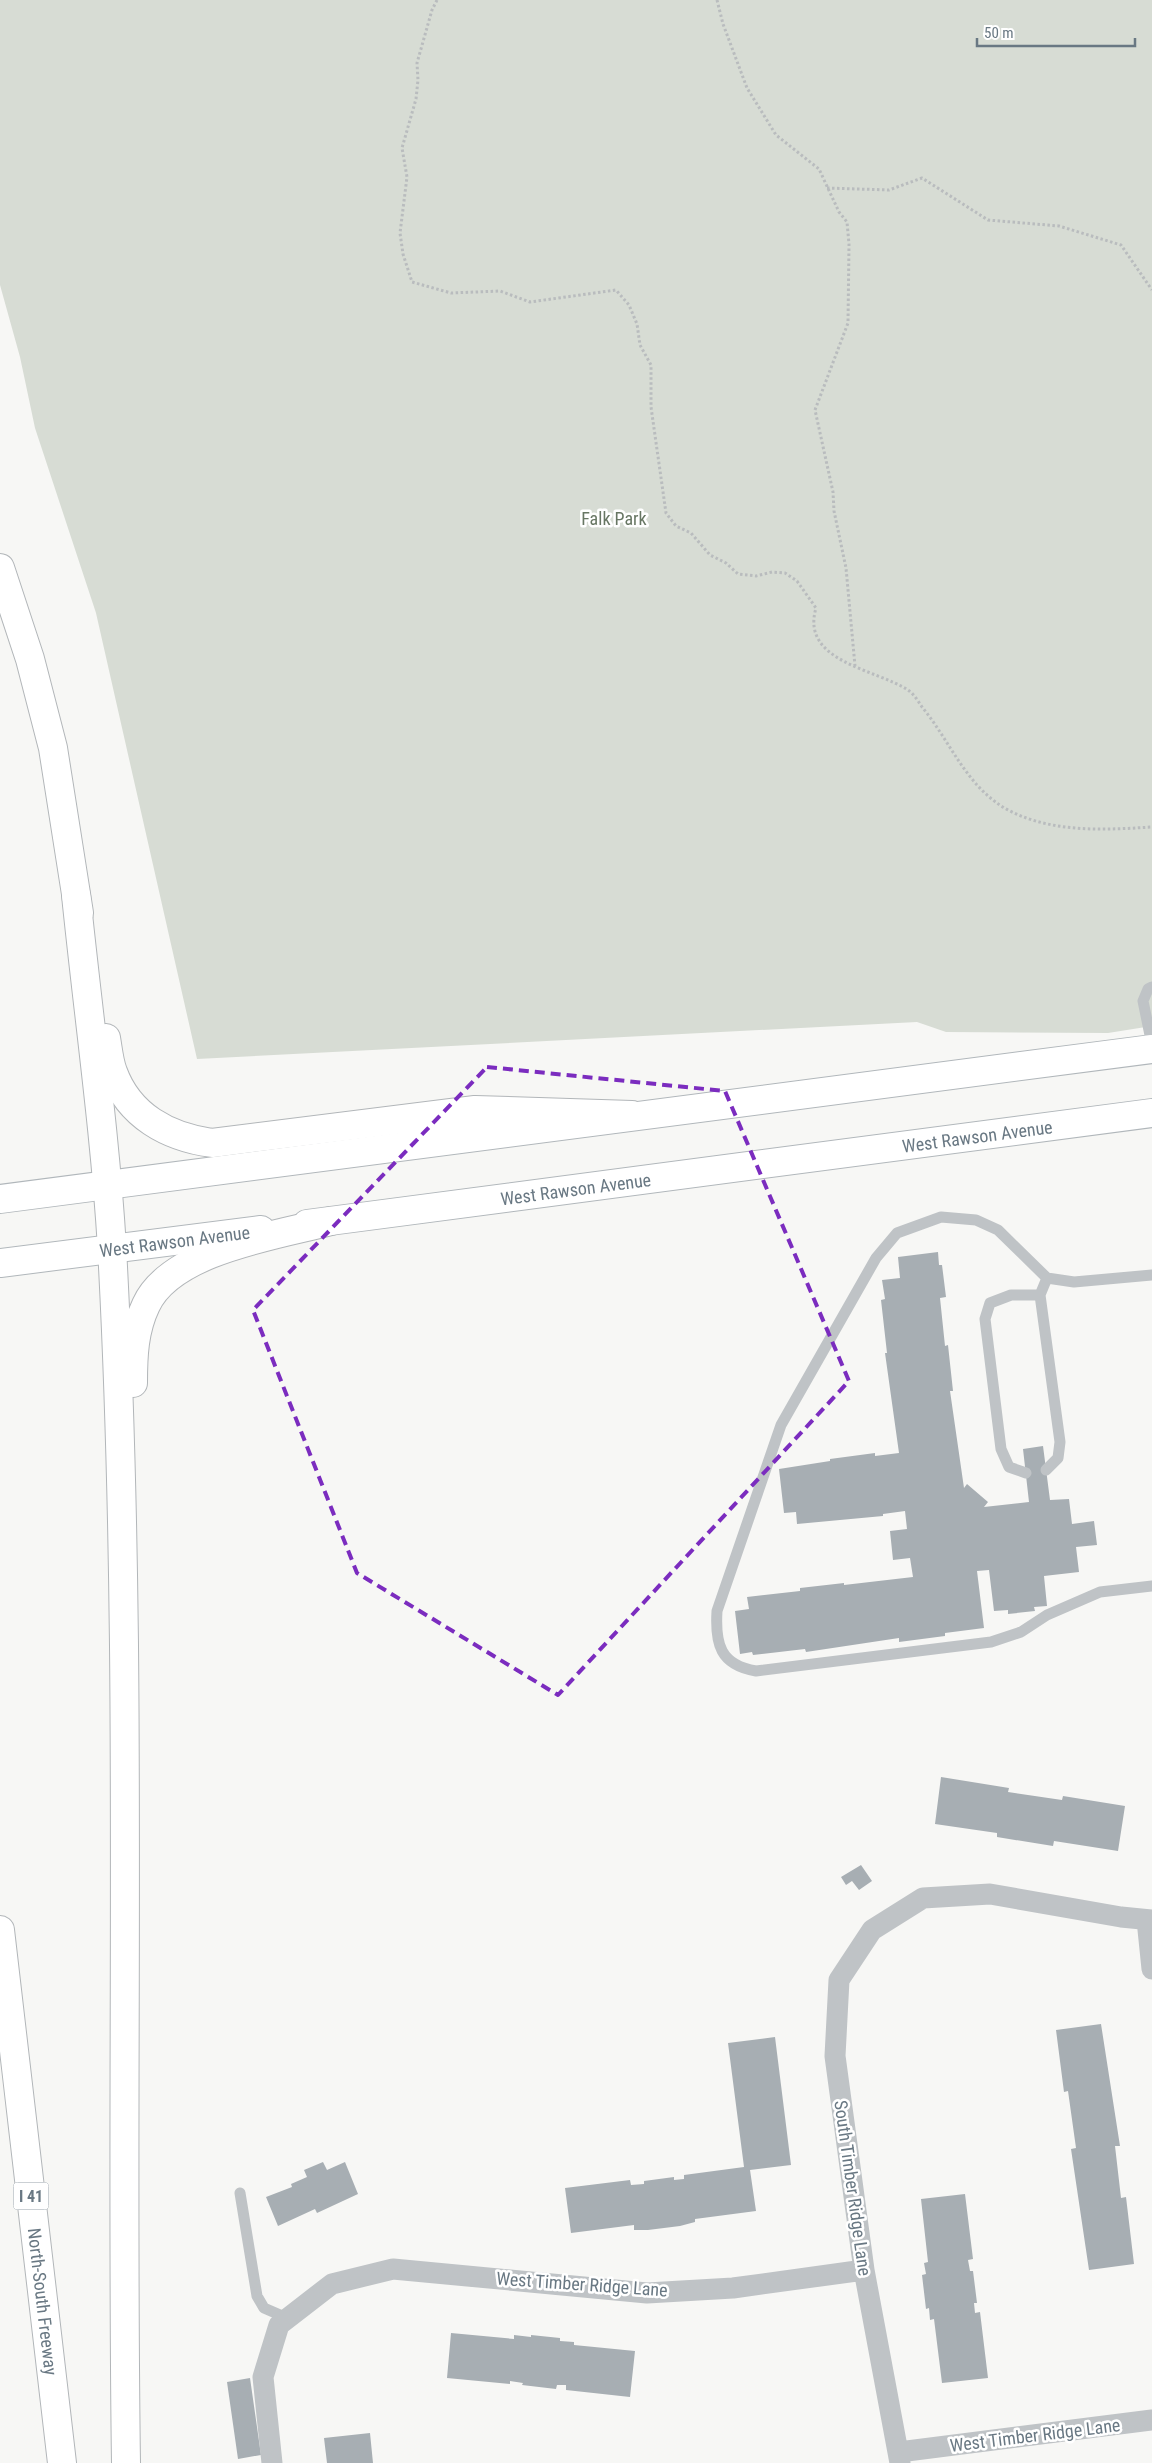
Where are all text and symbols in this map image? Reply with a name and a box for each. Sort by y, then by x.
scale bar [977,15,1134,47]
text: 50 m [984,24,1014,42]
park label: Falk Park [581,508,647,529]
street label: West Rawson Avenue [901,1116,1054,1156]
street label: West Rawson Avenue [499,1168,652,1209]
street label: West Rawson Avenue [98,1221,251,1261]
street label: South Timber Ridge Lane [830,2099,876,2277]
road number: I 41 [14,2182,48,2210]
street label: North-South Freeway [24,2227,62,2377]
street label: West Timber Ridge Lane [496,2268,668,2300]
street label: West Timber Ridge Lane [949,2414,1121,2456]

